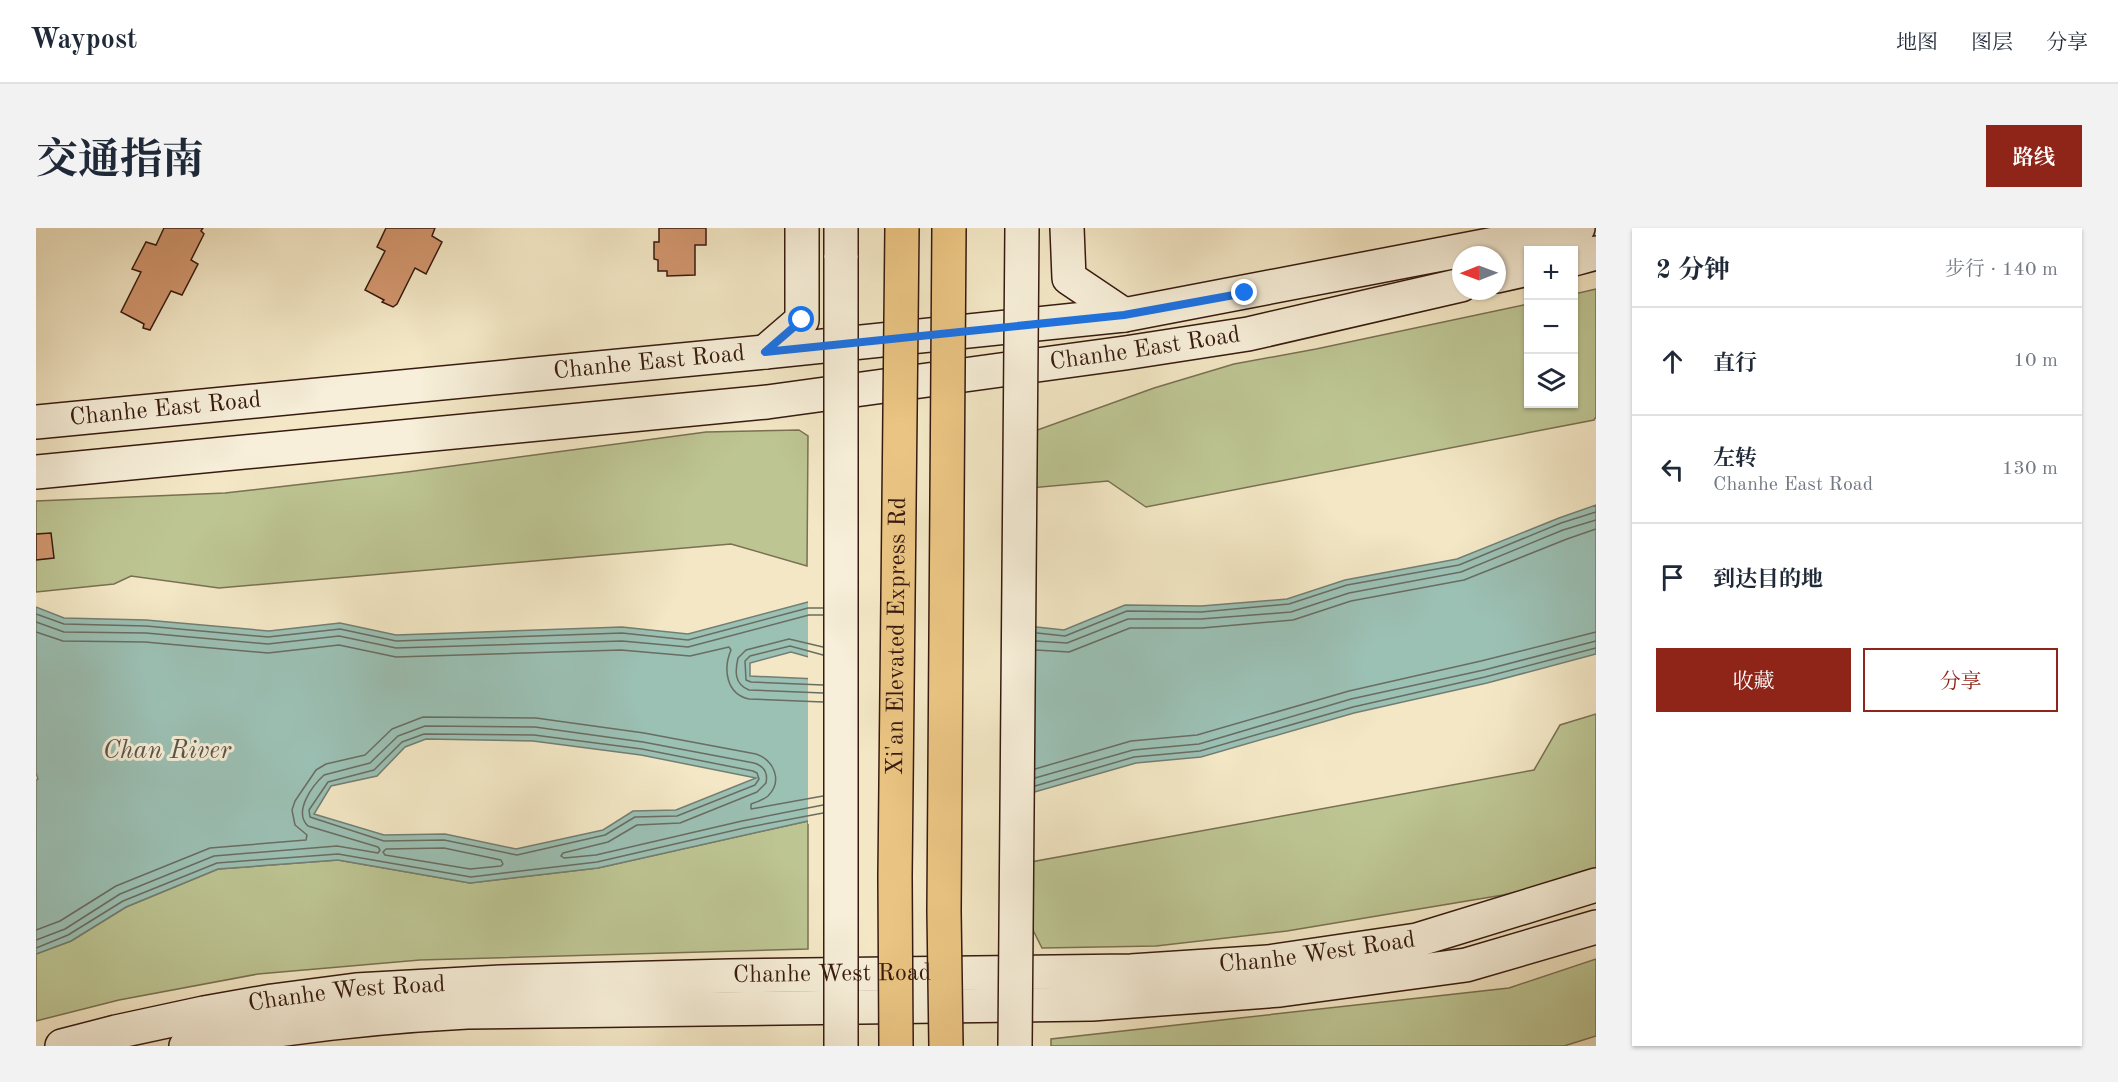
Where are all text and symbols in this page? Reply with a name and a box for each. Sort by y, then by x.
text: Waypost [30,27,137,55]
text: 地图 [1896,33,1938,54]
text: 图层 [1971,33,2013,54]
text: 分享 [2046,33,2088,54]
button: 路线 [1986,125,2082,187]
text: 交通指南 [36,141,204,183]
north arrow [1452,246,1506,300]
map controls [1524,246,1578,408]
button: + [1524,246,1578,300]
text: 2 分钟 [1656,258,1730,284]
text: 步行 · 140 m [1945,260,2058,280]
route end [1231,279,1257,305]
button: − [1524,300,1578,354]
route start [788,306,814,332]
street label: Chanhe East Road [1048,323,1242,375]
street label: Chanhe East Road [552,342,746,384]
icon: ahead [1656,345,1689,378]
text: 10 m [2013,351,2058,371]
text: 直行 [1713,353,1757,375]
button: layers [1524,354,1578,408]
street label: Chanhe East Road [69,388,262,431]
text: 左转 [1713,448,1757,470]
icon: left [1656,453,1689,486]
text: 130 m [2002,459,2058,479]
text: Chanhe East Road [1713,475,1873,495]
street label: Xi'an Elevated Express Rd [884,497,911,775]
icon: arrive [1656,561,1689,594]
text: 到达目的地 [1713,569,1823,591]
button: 收藏 [1656,648,1851,712]
button: 分享 [1863,648,2058,712]
water label: Chan River [103,738,232,764]
street label: Chanhe West Road [1218,928,1417,977]
street label: Chanhe West Road [733,961,931,988]
street label: Chanhe West Road [246,973,446,1017]

